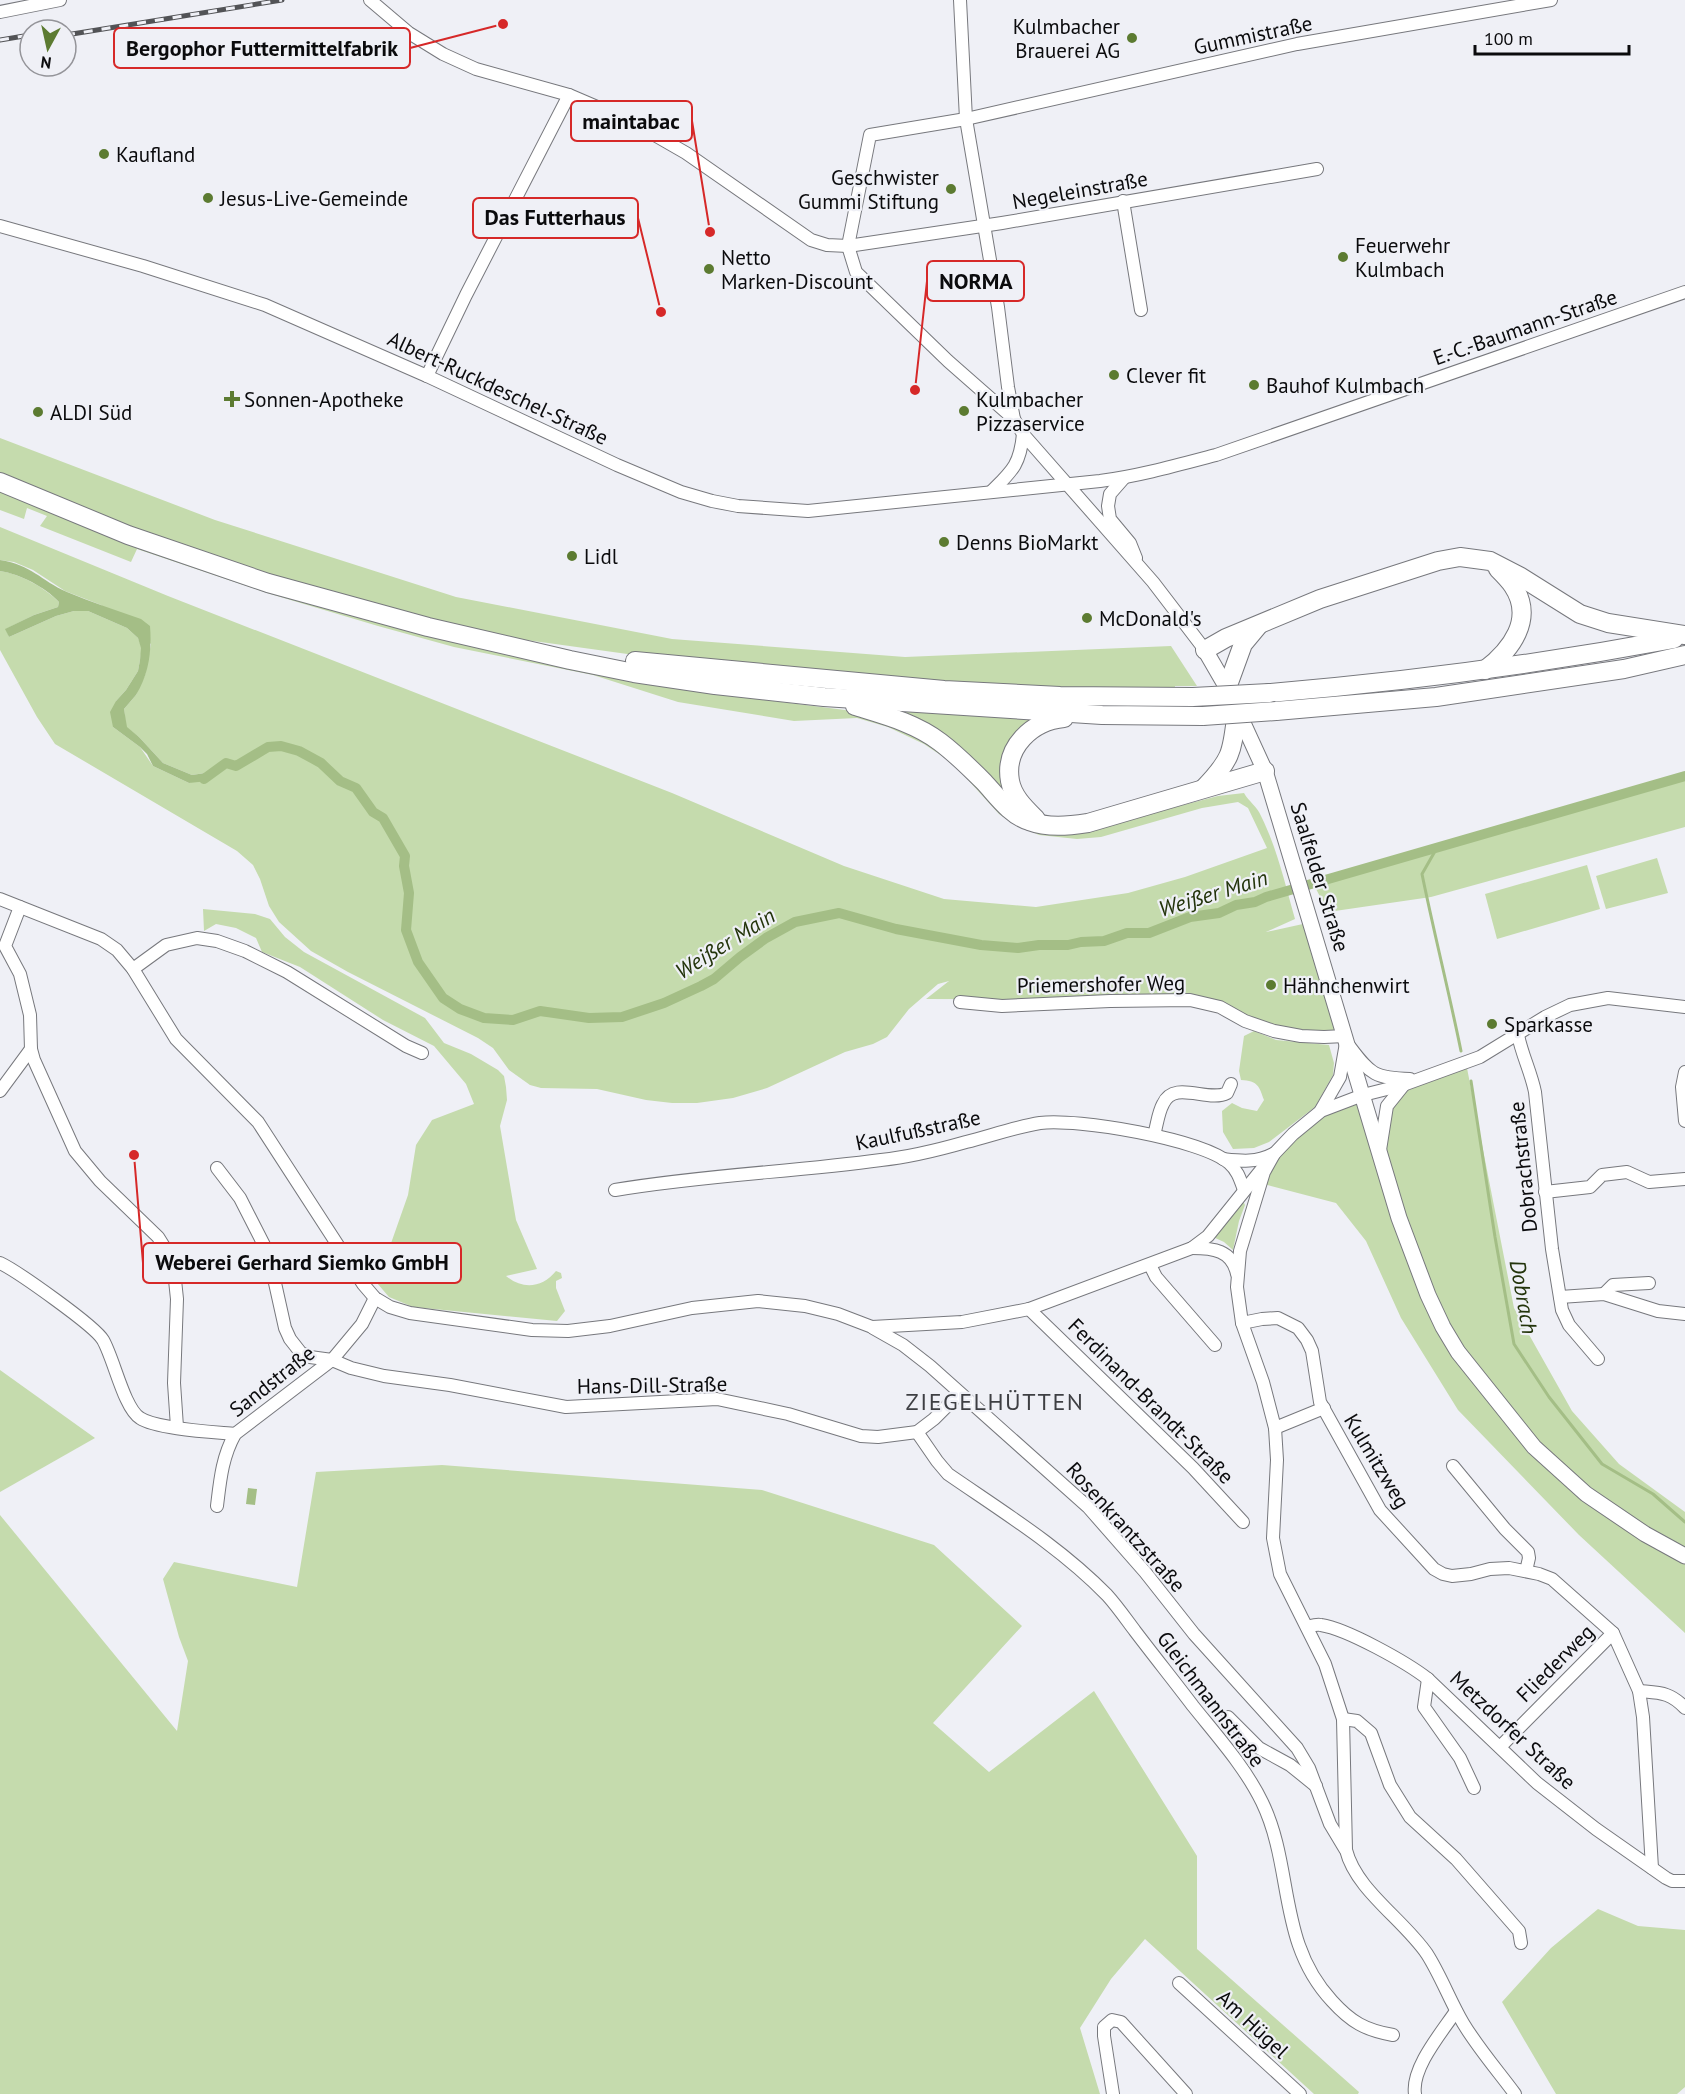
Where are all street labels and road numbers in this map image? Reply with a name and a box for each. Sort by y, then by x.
street label: Gummistraße [1191,9,1315,61]
street label: Negeleinstraße [1010,165,1150,215]
street label: E.-C.-Baumann-Straße [1429,283,1621,371]
street label: Albert-Ruckdeschel-Straße [383,325,613,451]
street label: Saalfelder Straße [1284,799,1356,955]
street label: Priemershofer Weg [1017,969,1185,999]
street label: Dobrachstraße [1503,1100,1543,1234]
street label: Kaulfußstraße [853,1104,983,1156]
street label: Ferdinand-Brandt-Straße [1062,1312,1240,1490]
street label: Sandstraße [224,1339,320,1423]
street label: Hans-Dill-Straße [577,1370,727,1400]
street label: Kulmitzweg [1338,1409,1416,1513]
street label: Rosenkrantzstraße [1060,1456,1192,1598]
street label: Fliederweg [1510,1618,1600,1708]
street label: Gleichmannstraße [1151,1626,1271,1772]
street label: Metzdorfer Straße [1444,1665,1582,1795]
street label: Am Hügel [1211,1984,1295,2064]

